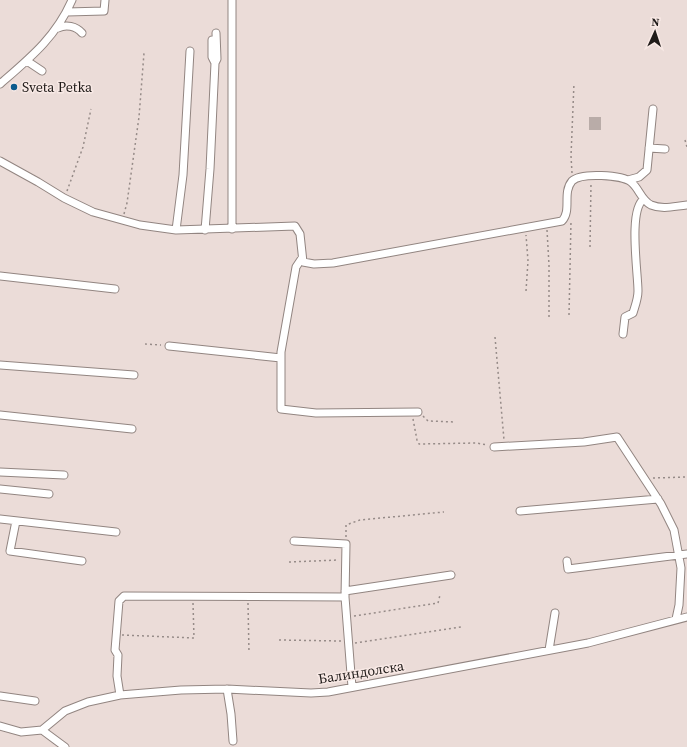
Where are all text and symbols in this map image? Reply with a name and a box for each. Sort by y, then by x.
north arrow [635,12,675,52]
text: N [651,15,660,30]
place label: Sveta Petka [22,77,93,97]
marker: Sveta Petka [9,82,19,92]
street label: Балиндолска [317,655,406,689]

